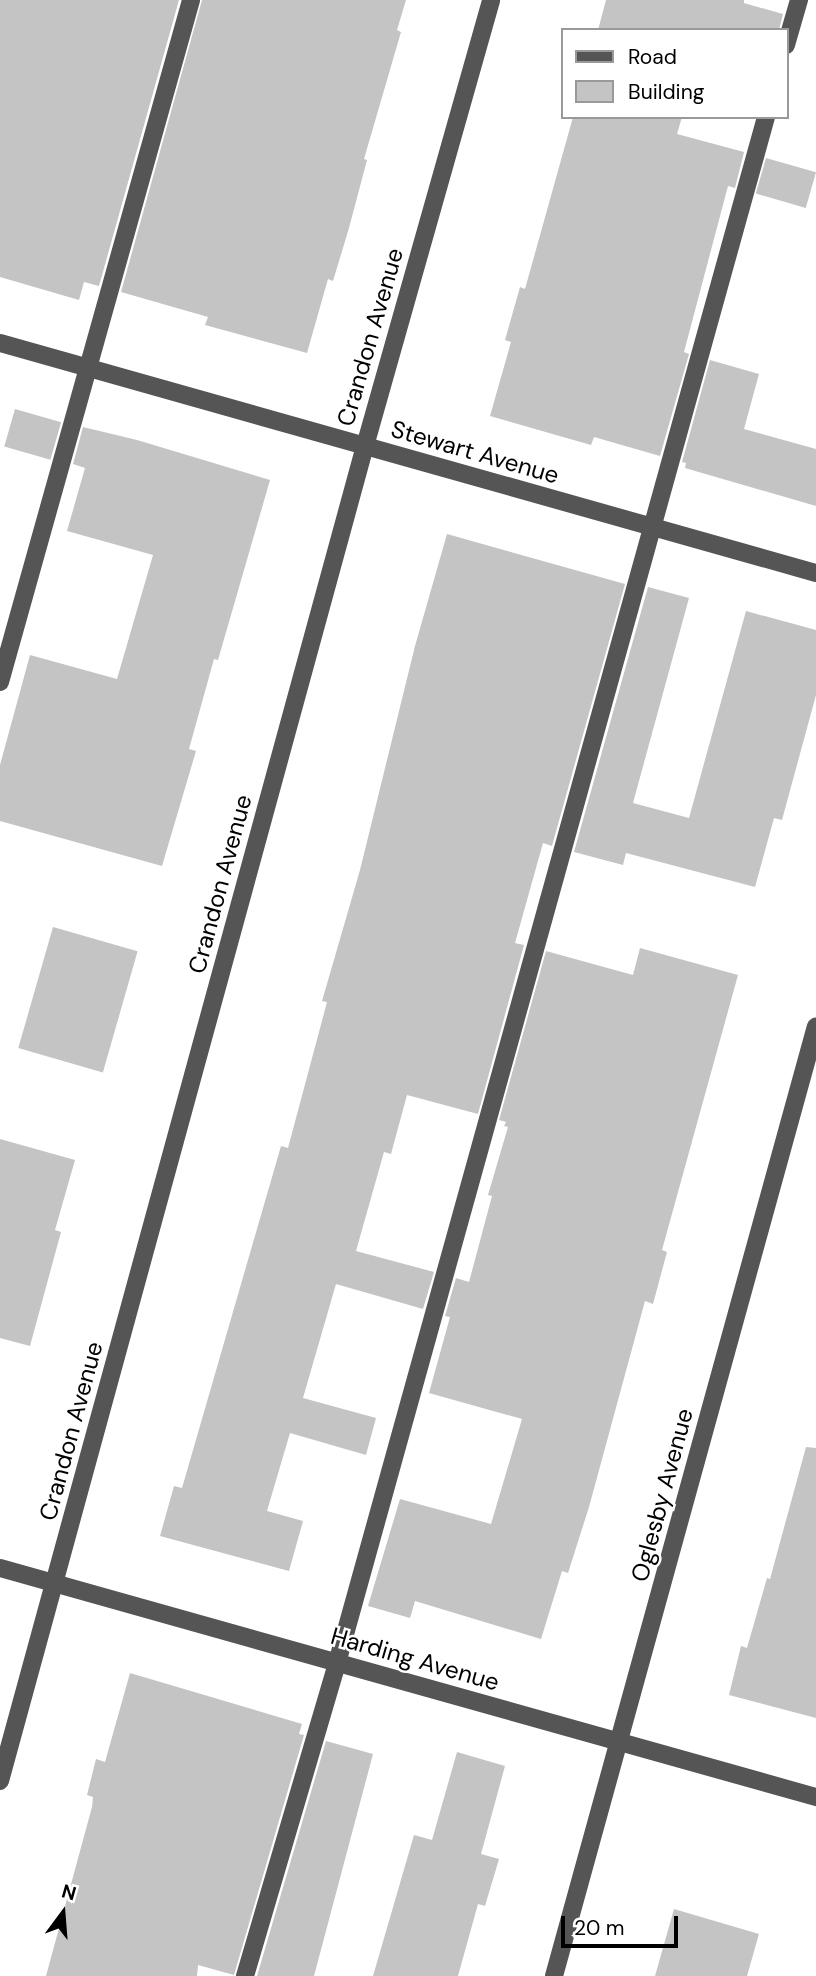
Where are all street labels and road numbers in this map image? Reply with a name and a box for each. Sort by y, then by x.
street label: Crandon Avenue [331,245,409,429]
street label: Stewart Avenue [388,414,562,490]
street label: Crandon Avenue [182,791,258,977]
street label: Crandon Avenue [33,1338,109,1524]
street label: Oglesby Avenue [625,1405,699,1585]
street label: Harding Avenue [328,1621,502,1697]

